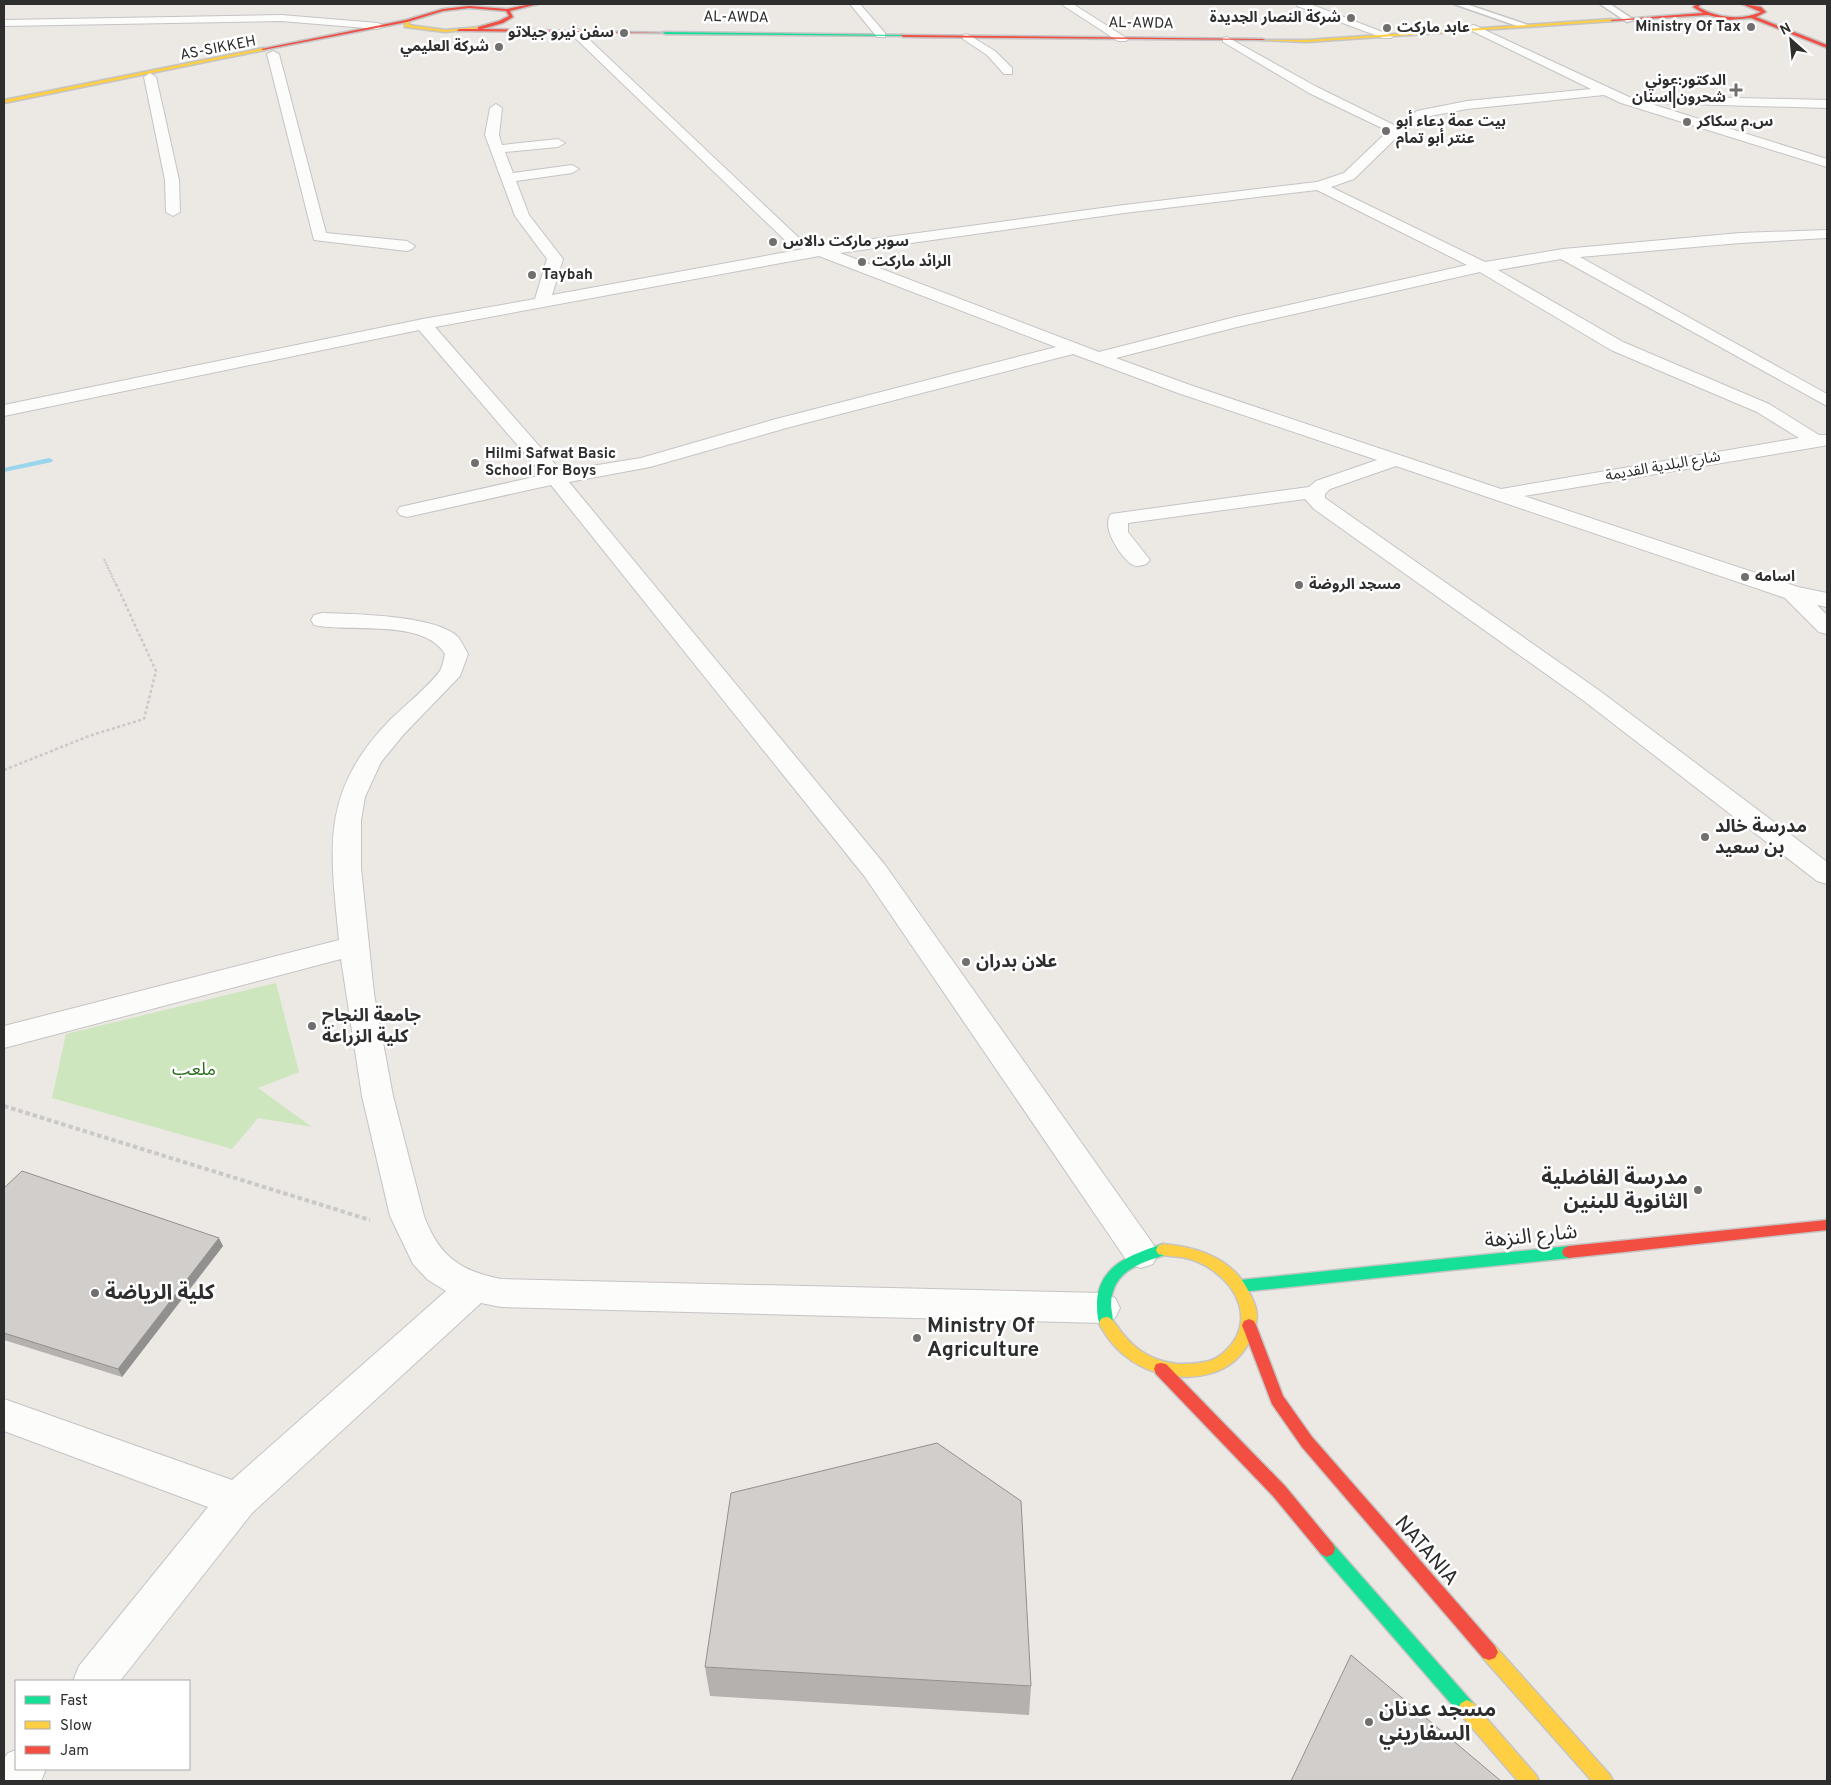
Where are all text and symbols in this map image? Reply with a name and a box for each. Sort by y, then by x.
street label: AL-AWDA [703,8,769,28]
place label: شركة النصار الجديدة [1210,8,1341,28]
marker: شركة النصار الجديدة [1345,12,1357,24]
street label: AL-AWDA [1108,14,1174,34]
north arrow [1766,15,1816,65]
place label: Ministry Of Tax [1635,18,1741,37]
place label: عابد ماركت [1397,19,1470,38]
text: N [1777,20,1794,40]
marker: Ministry Of Tax [1745,21,1757,33]
marker: عابد ماركت [1381,22,1393,34]
place label: سفن نيرو جيلاتو [508,24,614,43]
marker: سفن نيرو جيلاتو [618,27,630,39]
street label: AS-SIKKEH [178,32,258,66]
place label: شركة العليمي [400,37,489,57]
marker: شركة العليمي [493,41,505,53]
place label: الدكتور:عوني شحرون|اسنان [1632,72,1726,108]
marker: الدكتور:عوني شحرون|اسنان [1730,84,1742,96]
place label: بيت عمة دعاء أبو عنتر أبو تمام [1396,110,1506,149]
place label: س.م سكاكر [1696,113,1773,132]
marker: س.م سكاكر [1681,116,1693,128]
marker: بيت عمة دعاء أبو عنتر أبو تمام [1380,125,1392,137]
place label: سوبر ماركت دالاس [783,233,909,252]
marker: سوبر ماركت دالاس [767,236,779,248]
place label: الرائد ماركت [872,253,951,272]
marker: الرائد ماركت [856,256,868,268]
place label: Taybah [542,266,593,285]
marker: Taybah [526,269,538,281]
place label: Hilmi Safwat Basic School For Boys [485,445,616,481]
street label: شارع البلدية القديمة [1604,447,1722,487]
marker: Hilmi Safwat Basic School For Boys [469,457,481,469]
place label: اسامه [1755,568,1795,587]
marker: اسامه [1739,571,1751,583]
place label: مسجد الروضة [1309,575,1401,595]
marker: مسجد الروضة [1293,579,1305,591]
place label: مدرسة خالد بن سعيد [1715,816,1807,860]
marker: مدرسة خالد بن سعيد [1699,831,1711,843]
place label: علان بدران [976,951,1057,974]
marker: علان بدران [960,956,972,968]
place label: جامعة النجاح كلية الزراعة [322,1005,421,1049]
marker: جامعة النجاح كلية الزراعة [306,1020,318,1032]
park label: ملعب [172,1059,216,1082]
place label: مدرسة الفاضلية الثانوية للبنين [1541,1165,1688,1216]
marker: مدرسة الفاضلية الثانوية للبنين [1692,1184,1704,1196]
street label: شارع النزهة [1483,1219,1579,1255]
place label: كلية الرياضة [105,1280,215,1307]
marker: كلية الرياضة [89,1287,101,1299]
place label: Ministry Of Agriculture [927,1313,1039,1364]
marker: Ministry Of Agriculture [911,1332,923,1344]
street label: NATANIA [1388,1510,1464,1592]
legend [15,1680,190,1770]
text: Fast [60,1692,88,1711]
place label: مسجد عدنان السفاريني [1379,1697,1496,1749]
marker: مسجد عدنان السفاريني [1363,1716,1375,1728]
text: Slow [60,1717,92,1736]
text: Jam [60,1742,89,1761]

